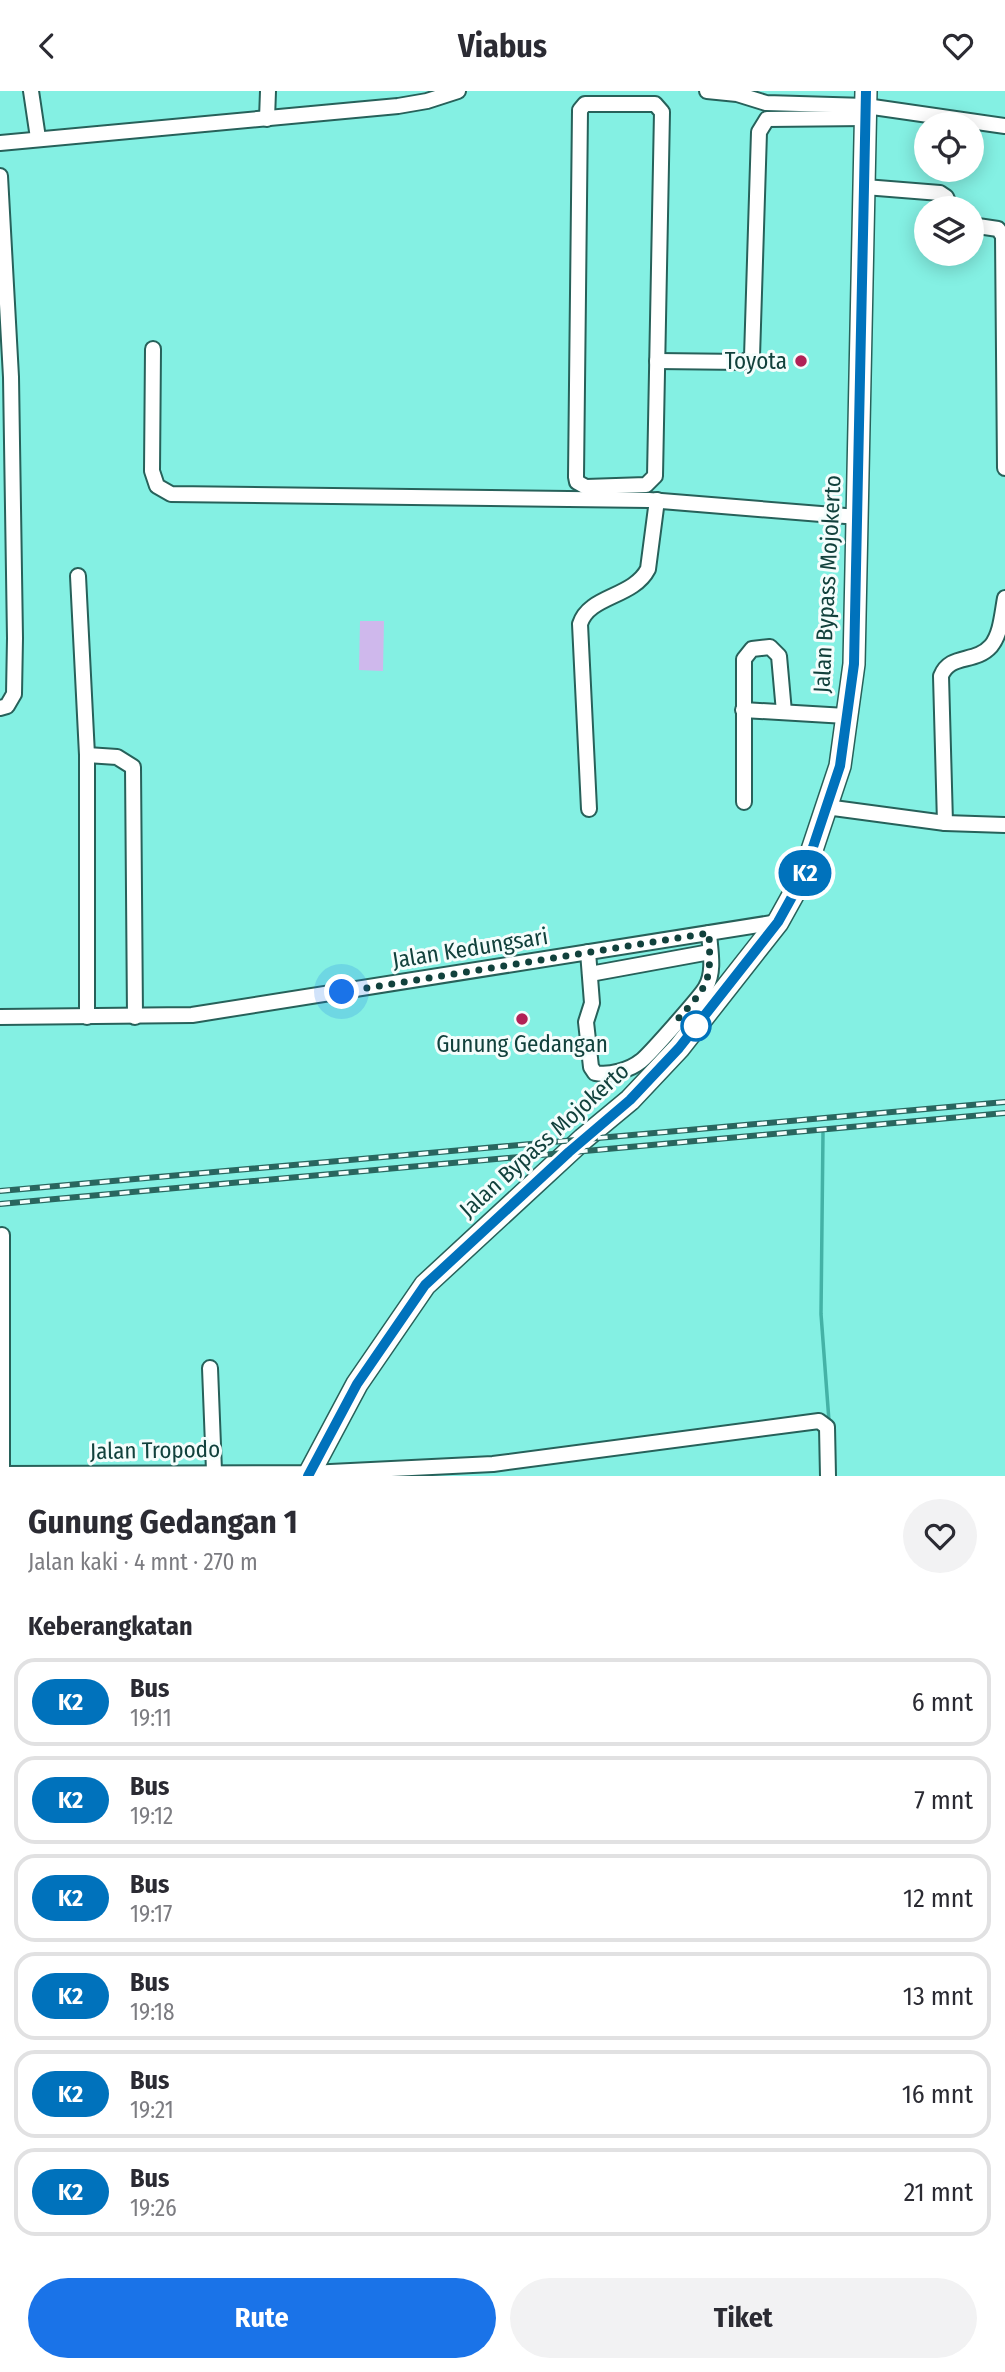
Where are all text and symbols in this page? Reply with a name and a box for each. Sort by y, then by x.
icon: back [28,27,66,65]
text: Viabus [458,27,547,65]
icon: heart [939,27,977,65]
map controls [914,112,984,266]
button: locate [914,112,984,182]
button: layers [914,196,984,266]
place label: Toyota [725,347,787,375]
marker: Toyota [793,353,809,369]
street label: Jalan Bypass Mojokerto [807,474,847,694]
line badge: K2 [774,850,836,896]
text: K2 [792,859,818,887]
street label: Jalan Kedungsari [390,922,550,974]
your location [324,974,359,1009]
marker: Gunung Gedangan [514,1011,530,1027]
unlabelled marker [681,1011,711,1041]
place label: Gunung Gedangan [436,1030,608,1058]
street label: Jalan Bypass Mojokerto [453,1057,635,1223]
street label: Jalan Tropodo [90,1435,220,1465]
button: heart [903,1499,977,1573]
text: Gunung Gedangan 1 [28,1502,298,1542]
text: Jalan kaki · 4 mnt · 270 m [28,1548,258,1576]
text: Keberangkatan [28,1611,193,1642]
text: Bus [130,1673,169,1704]
text: 6 mnt [912,1687,973,1718]
text: K2 [58,1688,83,1716]
text: 19:11 [130,1704,172,1732]
text: Bus [130,1771,169,1802]
text: 7 mnt [914,1785,973,1816]
text: K2 [58,1786,83,1814]
text: 19:12 [130,1802,173,1830]
text: Bus [130,1869,169,1900]
text: 12 mnt [903,1883,973,1914]
text: K2 [58,1884,83,1912]
text: 19:17 [130,1900,172,1928]
text: Bus [130,1967,169,1998]
text: 13 mnt [903,1981,973,2012]
text: K2 [58,1982,83,2010]
text: 19:18 [130,1998,175,2026]
text: Bus [130,2065,169,2096]
text: 16 mnt [902,2079,973,2110]
text: K2 [58,2080,83,2108]
text: 19:21 [130,2096,174,2124]
text: Bus [130,2163,169,2194]
text: 21 mnt [904,2177,973,2208]
text: K2 [58,2178,83,2206]
text: 19:26 [130,2194,177,2222]
button: Rute [28,2278,496,2358]
button: Tiket [510,2278,977,2358]

